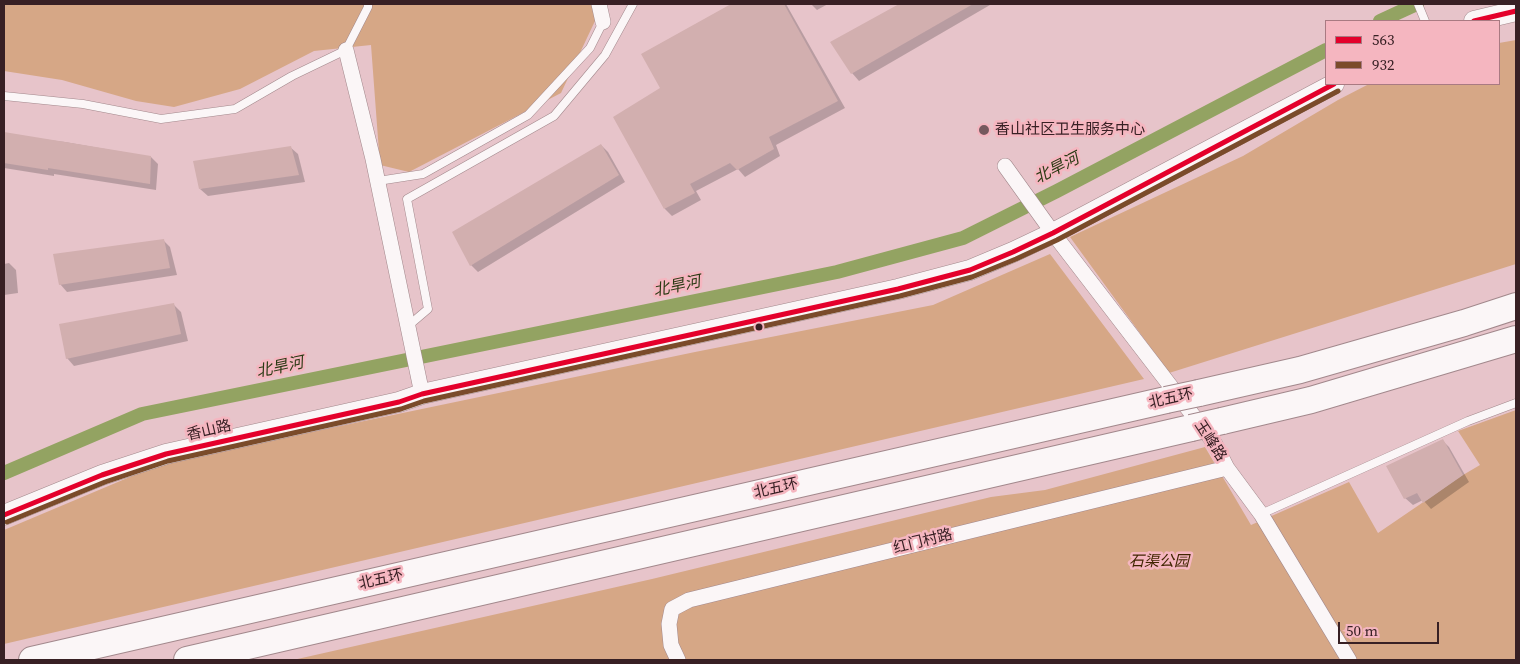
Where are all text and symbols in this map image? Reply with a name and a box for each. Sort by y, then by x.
legend [1325,20,1500,85]
text: 563 [1372,29,1395,50]
text: 932 [1372,54,1395,75]
place label: 香山社区卫生服务中心 [995,121,1145,139]
marker: 香山社区卫生服务中心 [977,123,991,137]
water label: 北旱河 [1031,150,1083,188]
water label: 北旱河 [652,273,702,301]
unlabelled marker [754,322,764,332]
water label: 北旱河 [255,354,305,382]
street label: 北五环 [1147,385,1195,413]
street label: 香山路 [185,417,233,445]
street label: 玉峰路 [1190,417,1230,465]
street label: 北五环 [752,475,800,503]
street label: 红门村路 [892,526,954,558]
park label: 石渠公园 [1129,553,1189,571]
street label: 北五环 [357,566,405,594]
scale bar [1340,612,1441,644]
text: 50 m [1346,620,1378,641]

